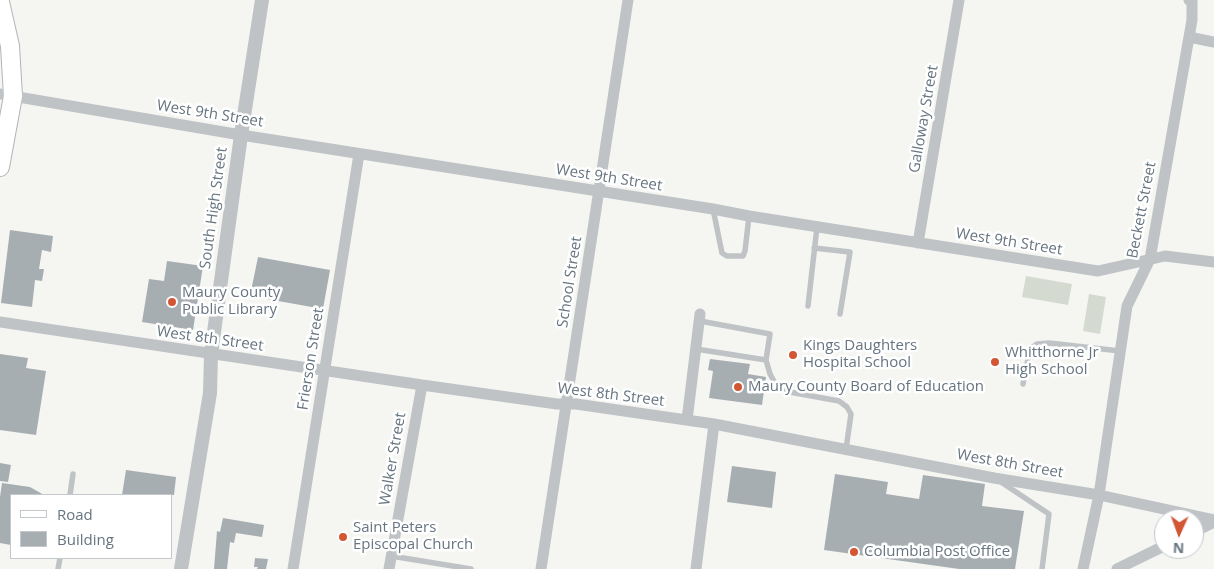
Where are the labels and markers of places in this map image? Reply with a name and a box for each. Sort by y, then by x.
place label: Maury County Public Library [182,284,280,319]
marker: Maury County Public Library [166,296,178,308]
place label: Kings Daughters Hospital School [803,337,917,372]
place label: Whitthorne Jr High School [1005,344,1099,379]
marker: Kings Daughters Hospital School [787,349,799,361]
marker: Whitthorne Jr High School [989,356,1001,368]
place label: Maury County Board of Education [748,378,984,396]
marker: Maury County Board of Education [732,381,744,393]
place label: Saint Peters Episcopal Church [353,519,473,554]
marker: Saint Peters Episcopal Church [337,531,349,543]
place label: Columbia Post Office [864,543,1010,561]
marker: Columbia Post Office [848,546,860,558]

